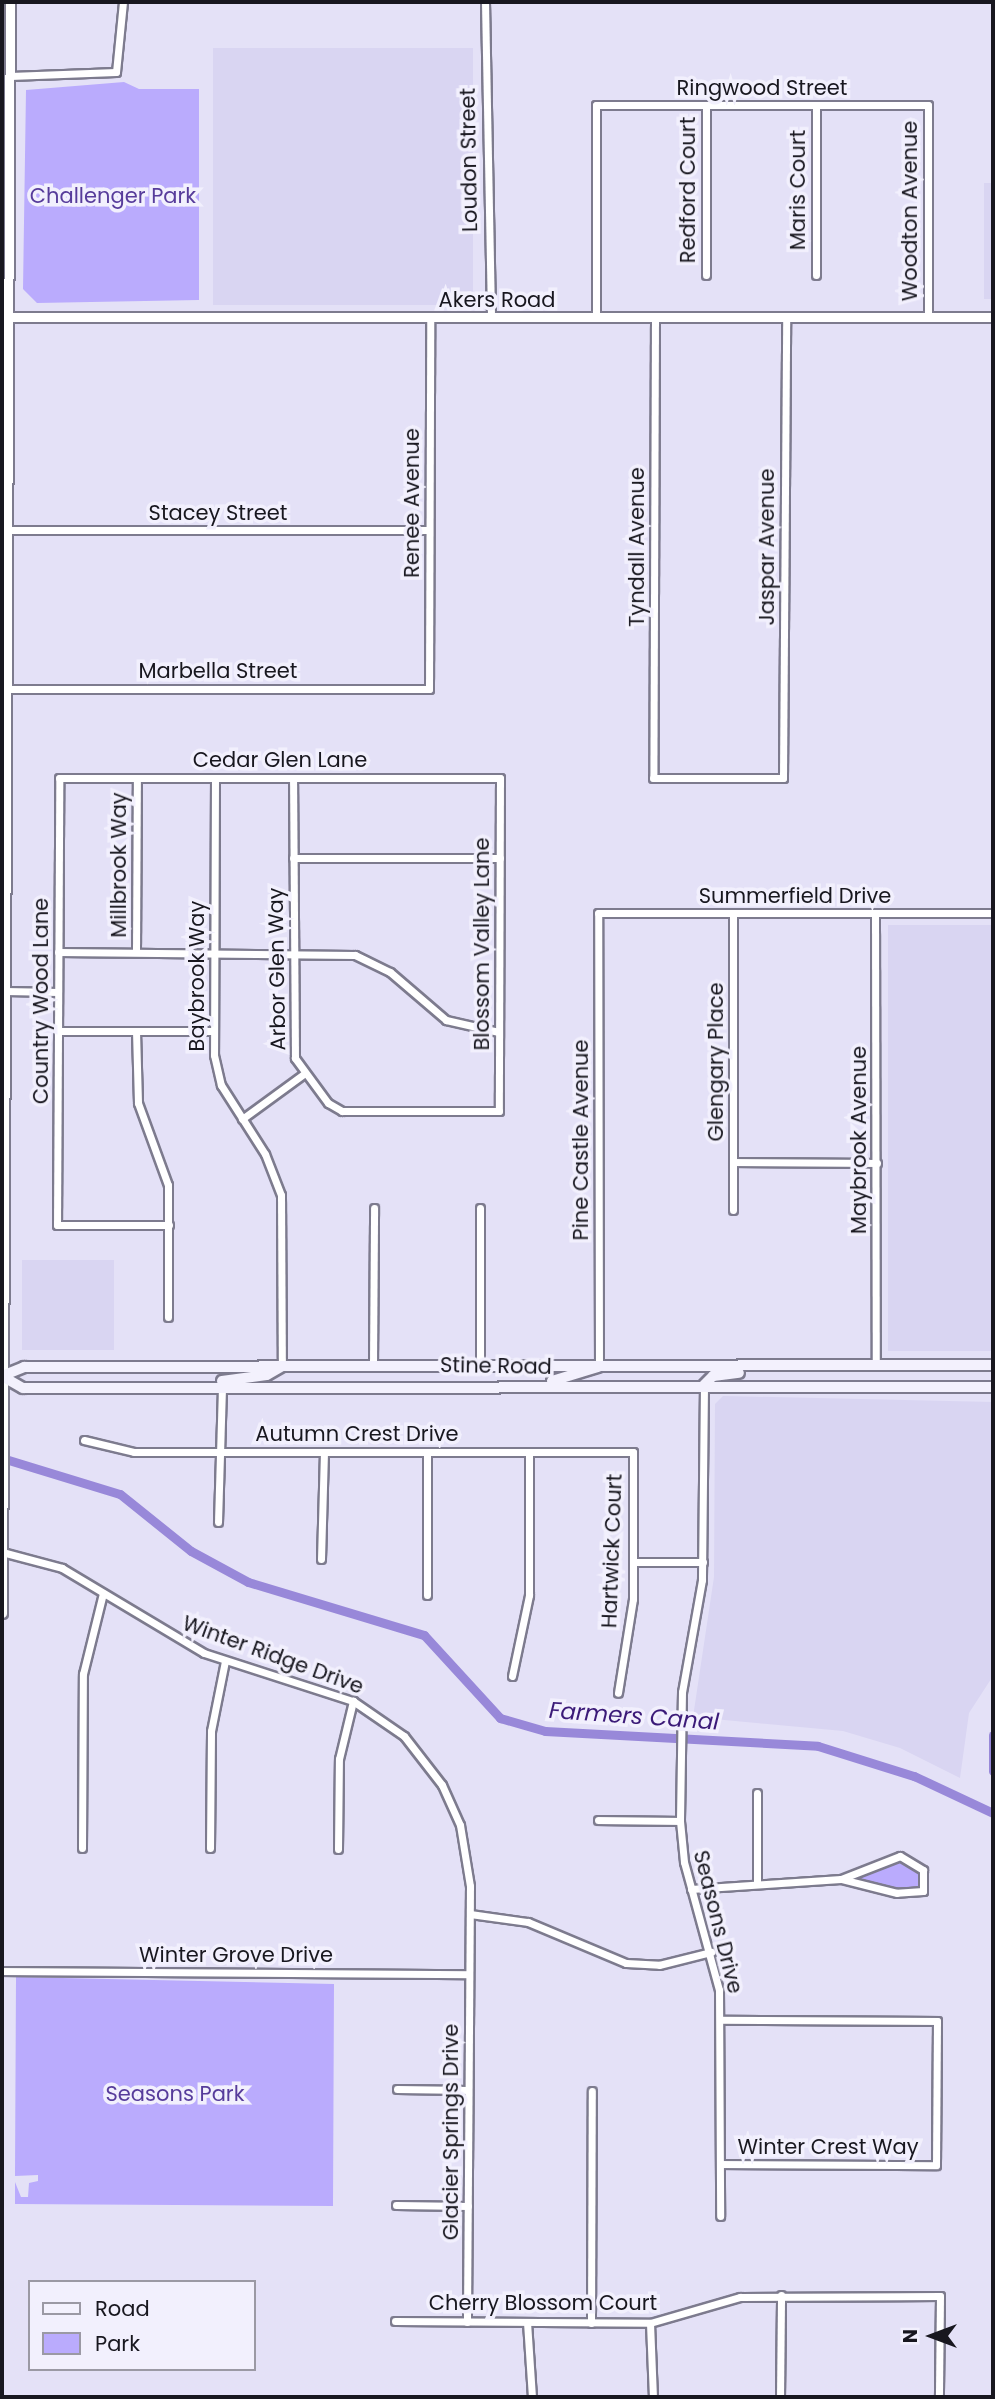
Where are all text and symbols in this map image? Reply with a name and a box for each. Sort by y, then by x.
street label: Ringwood Street [677,75,847,101]
street label: Loudon Street [455,88,483,232]
street label: Redford Court [675,117,701,263]
street label: Woodton Avenue [897,121,923,301]
street label: Maris Court [785,130,811,250]
park label: Challenger Park [30,183,196,209]
street label: Akers Road [439,287,555,313]
street label: Renee Avenue [399,428,425,578]
street label: Tyndall Avenue [624,467,650,627]
street label: Jaspar Avenue [754,469,780,625]
street label: Stacey Street [149,500,287,526]
street label: Marbella Street [139,658,297,684]
street label: Cedar Glen Lane [193,747,367,773]
street label: Millbrook Way [106,792,132,938]
street label: Blossom Valley Lane [469,838,495,1050]
street label: Summerfield Drive [699,883,891,909]
street label: Arbor Glen Way [263,887,291,1051]
street label: Country Wood Lane [28,898,54,1104]
street label: Baybrook Way [184,901,210,1051]
street label: Glengary Place [703,983,729,1141]
street label: Pine Castle Avenue [568,1039,594,1241]
street label: Maybrook Avenue [846,1046,872,1234]
street label: Stine Road [440,1352,552,1380]
street label: Autumn Crest Drive [255,1421,459,1447]
street label: Hartwick Court [597,1473,627,1629]
street label: Winter Ridge Drive [179,1611,367,1699]
water label: Farmers Canal [548,1696,720,1736]
street label: Seasons Drive [688,1848,748,1996]
street label: Winter Grove Drive [139,1942,333,1968]
street label: Glacier Springs Drive [438,2024,464,2240]
park label: Seasons Park [106,2081,244,2107]
street label: Winter Crest Way [738,2134,918,2160]
legend [28,2280,256,2371]
street label: Cherry Blossom Court [429,2290,657,2316]
text: Road [95,2294,150,2323]
north arrow [897,2301,967,2371]
text: Park [95,2329,140,2358]
text: N [897,2329,924,2343]

